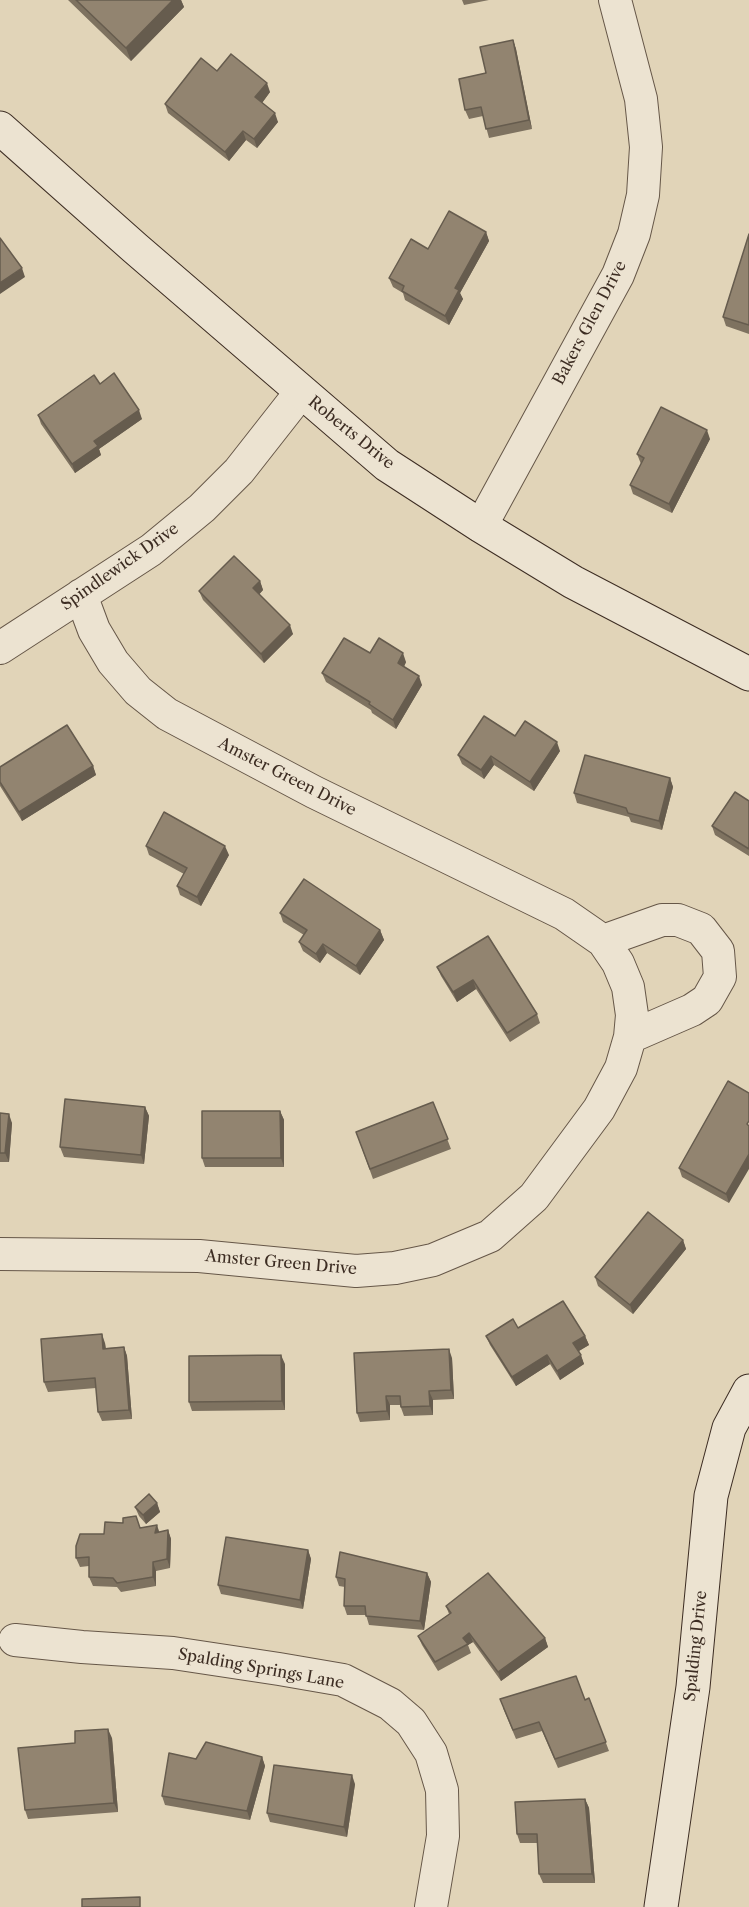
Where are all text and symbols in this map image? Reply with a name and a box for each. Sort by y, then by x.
street label: Bakers Glen Drive [549,258,631,388]
street label: Roberts Drive [304,392,398,474]
street label: Spindlewick Drive [58,519,182,615]
street label: Amster Green Drive [215,734,359,820]
street label: Amster Green Drive [204,1247,358,1279]
street label: Spalding Drive [681,1590,711,1702]
street label: Spalding Springs Lane [176,1645,346,1693]

